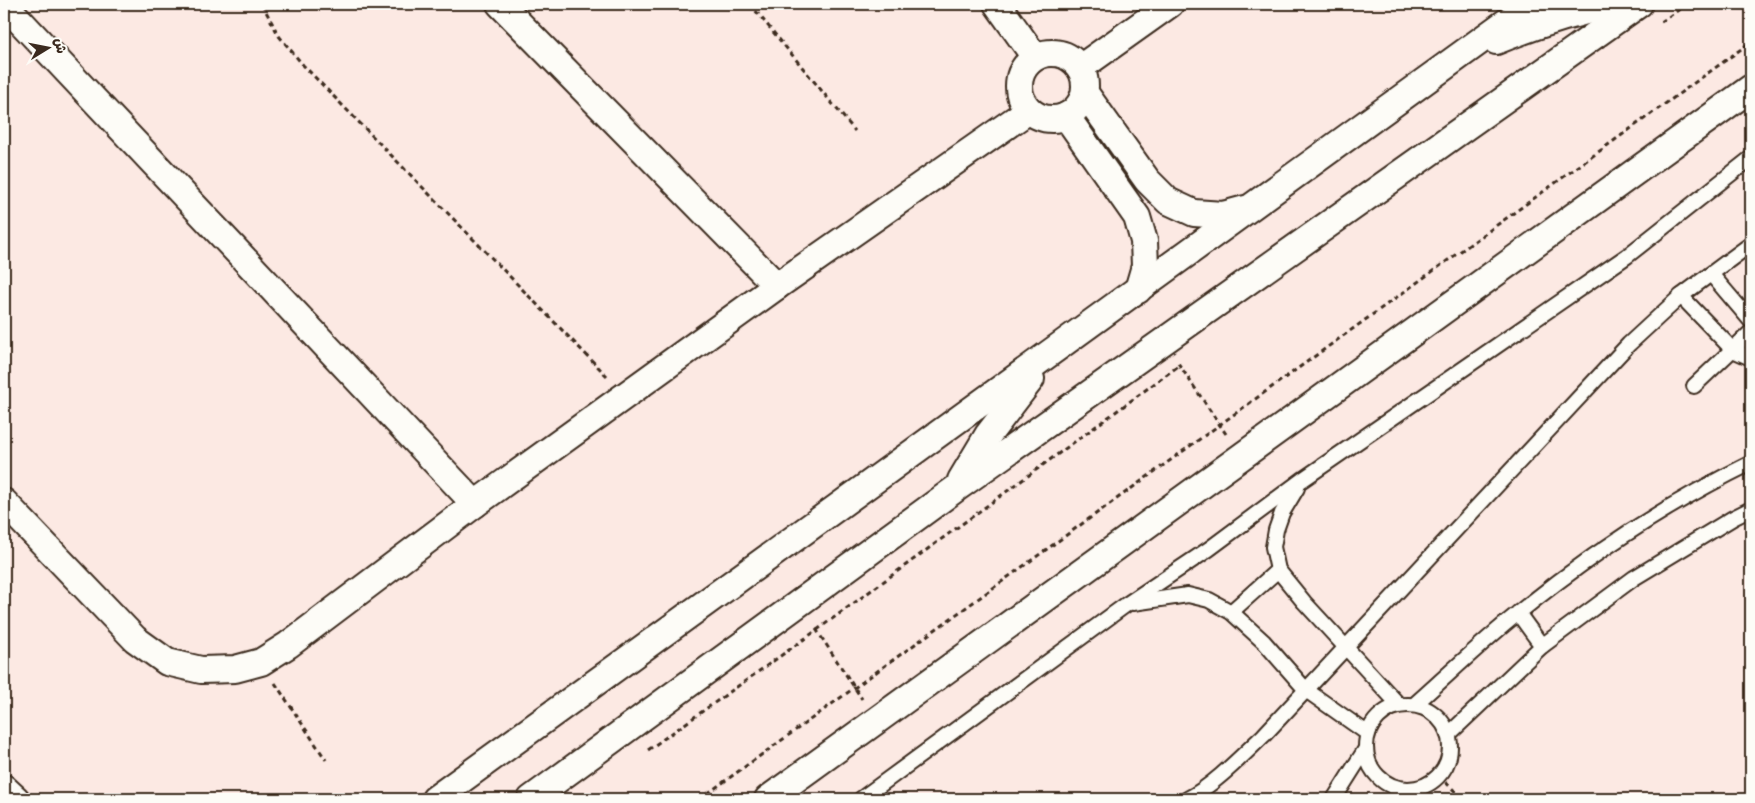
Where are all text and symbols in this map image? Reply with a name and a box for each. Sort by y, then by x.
north arrow [22,22,72,72]
text: ش [51,37,71,55]

